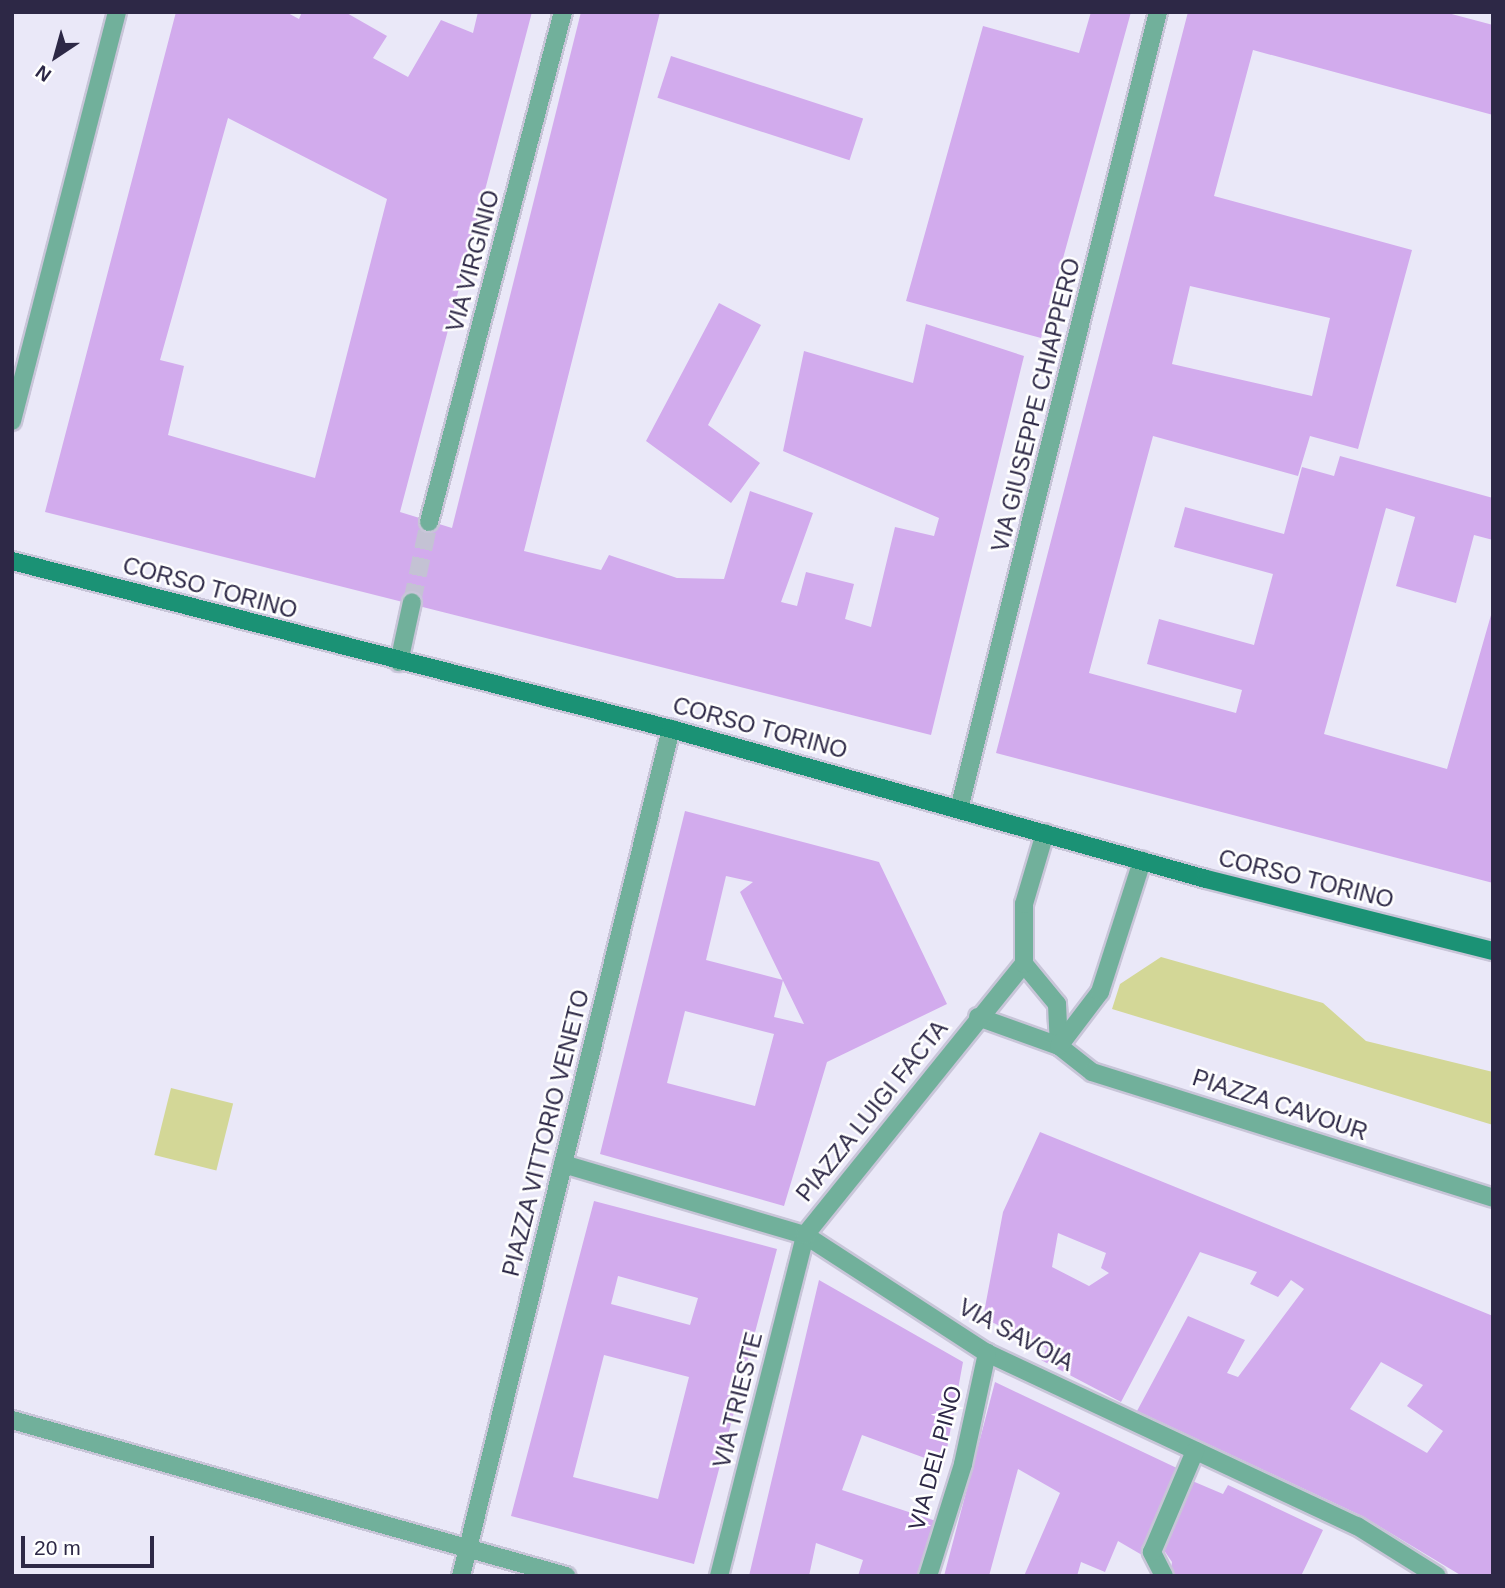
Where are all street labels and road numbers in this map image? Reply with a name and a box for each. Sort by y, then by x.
street label: VIA VIRGINIO [441,186,505,336]
street label: VIA GIUSEPPE CHIAPPERO [986,255,1086,555]
street label: CORSO TORINO [120,551,300,625]
street label: CORSO TORINO [670,691,850,765]
street label: CORSO TORINO [1215,844,1397,914]
street label: PIAZZA VITTORIO VENETO [497,986,595,1280]
street label: PIAZZA LUIGI FACTA [790,1015,954,1207]
street label: PIAZZA CAVOUR [1188,1064,1372,1146]
street label: VIA SAVOIA [953,1293,1079,1377]
street label: VIA TRIESTE [708,1328,768,1472]
street label: VIA DEL PINO [902,1382,968,1534]

